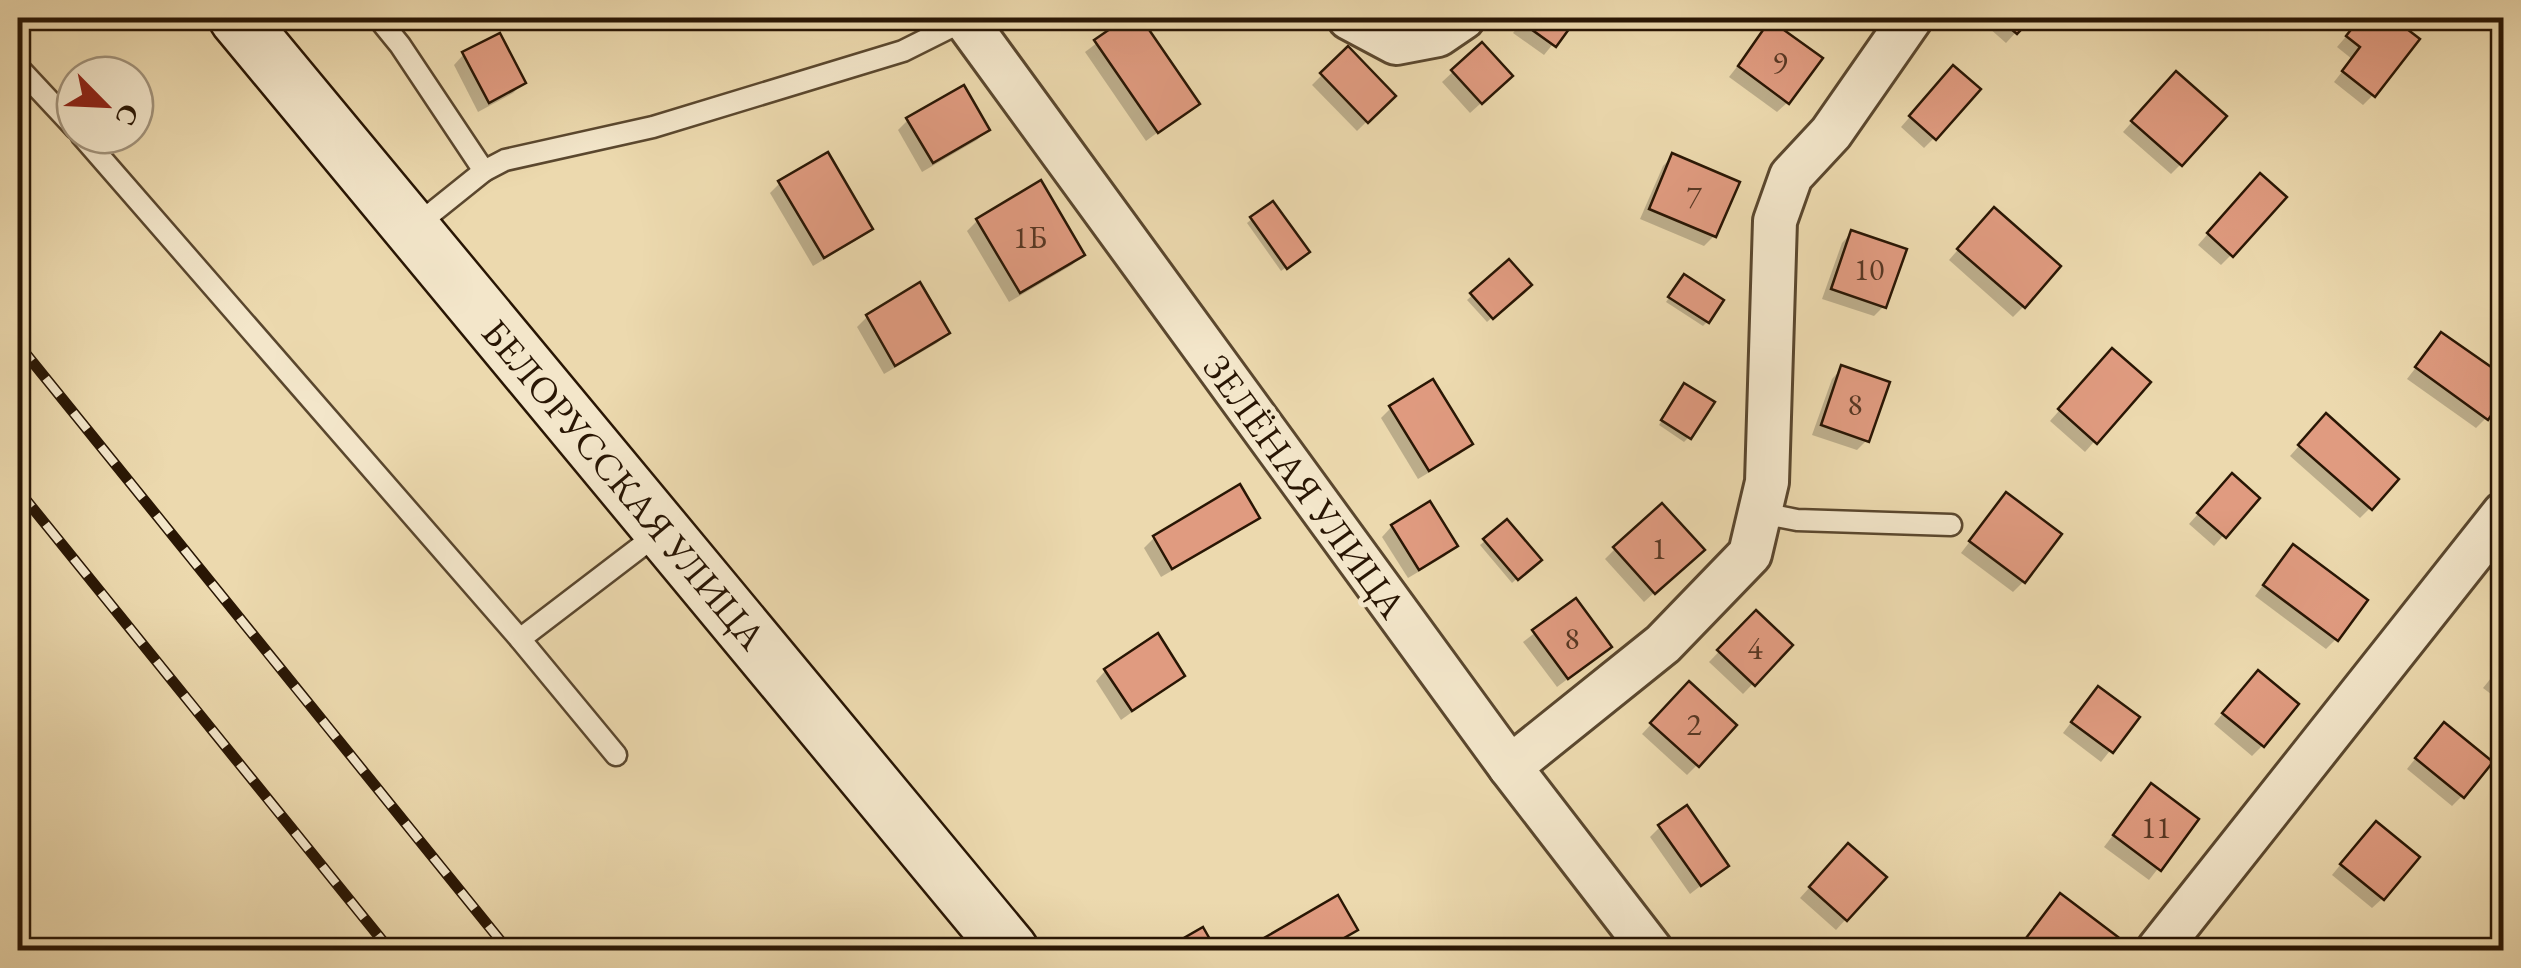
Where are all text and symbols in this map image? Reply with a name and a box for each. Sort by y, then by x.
house number: 9 [1772,41,1788,83]
north arrow [55,55,155,155]
text: С [107,99,148,132]
house number: 7 [1686,175,1702,217]
house number: 1Б [1013,216,1047,258]
house number: 10 [1854,248,1884,290]
street label: БЕЛОРУССКАЯ УЛИЦА [471,309,777,660]
street label: ЗЕЛЁНАЯ УЛИЦА [1193,344,1418,628]
house number: 8 [1847,383,1863,425]
house number: 1 [1651,527,1667,569]
house number: 8 [1564,617,1580,659]
house number: 4 [1747,627,1763,669]
house number: 2 [1686,703,1702,745]
house number: 11 [2141,806,2171,848]

